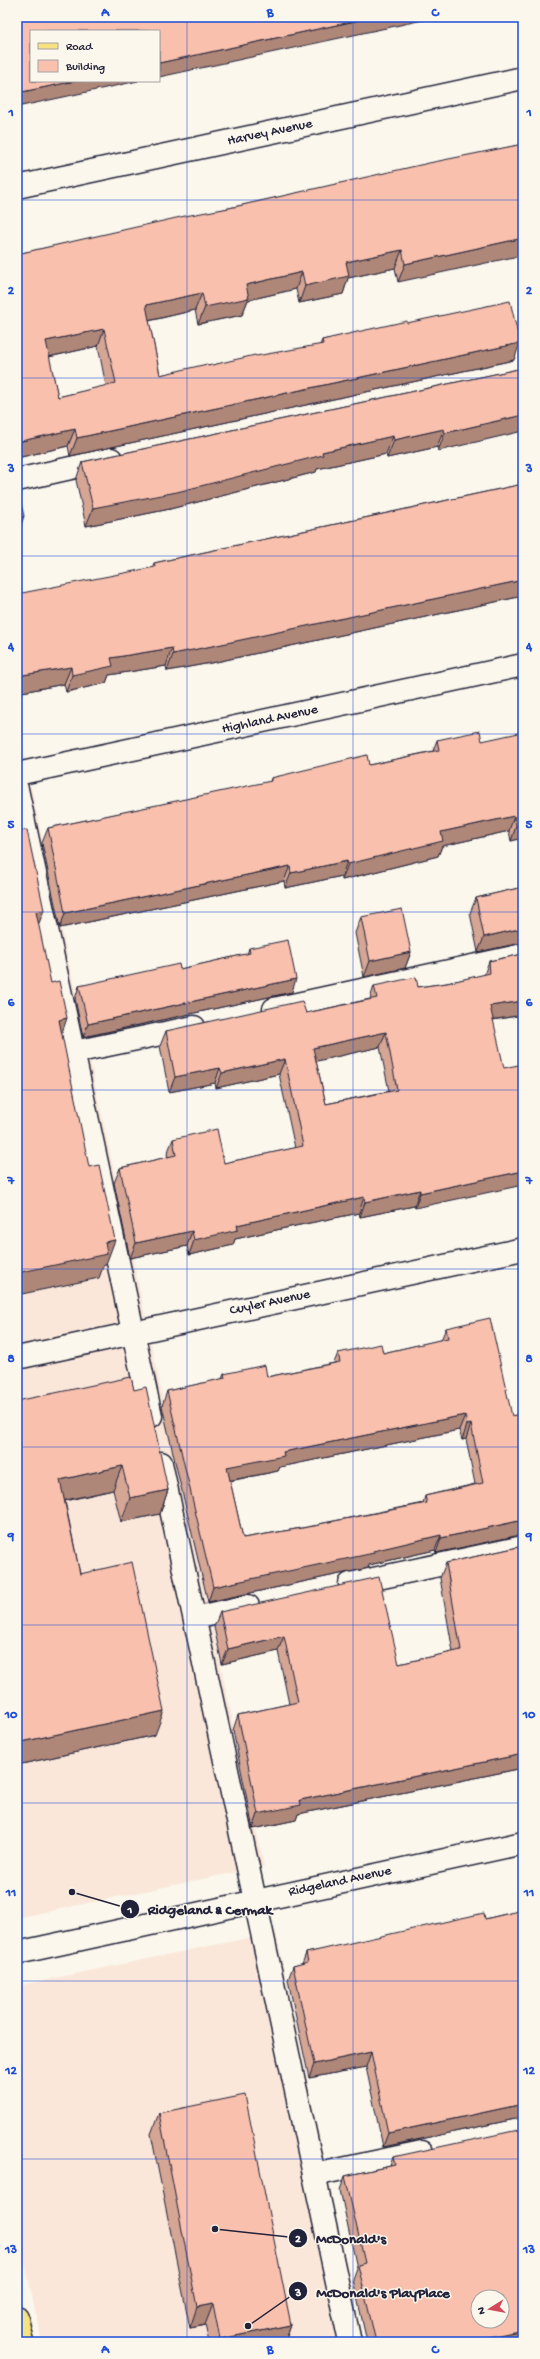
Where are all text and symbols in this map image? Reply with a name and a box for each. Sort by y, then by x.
text: A [100,6,110,21]
text: B [266,6,275,21]
text: C [430,6,440,21]
legend [30,30,160,82]
text: Road [66,41,93,55]
text: Building [65,61,105,75]
text: 1 [7,106,14,121]
text: 1 [525,106,532,121]
street label: Harvey Avenue [226,116,315,150]
text: 2 [8,284,15,299]
text: 2 [526,284,533,299]
text: 3 [7,462,15,477]
text: 3 [525,462,533,477]
text: 4 [7,640,15,655]
text: 4 [525,640,533,655]
street label: Highland Avenue [220,701,320,738]
text: 5 [8,818,15,833]
text: 5 [526,818,533,833]
text: 6 [8,996,15,1011]
text: 6 [526,996,533,1011]
text: 7 [7,1174,16,1189]
text: 7 [525,1174,534,1189]
street label: Cuyler Avenue [228,1286,312,1320]
text: 8 [7,1352,15,1367]
text: 8 [525,1352,533,1367]
text: 9 [7,1530,15,1545]
text: 9 [525,1530,533,1545]
text: 10 [4,1708,18,1723]
text: 10 [522,1708,536,1723]
street label: Ridgeland Avenue [287,1863,394,1901]
text: 11 [5,1886,16,1901]
text: 11 [523,1886,534,1901]
callout: Ridgeland & Cermak [120,1896,280,1923]
text: Ridgeland & Cermak [147,1902,275,1920]
text: 1 [127,1904,133,1918]
text: 12 [4,2064,17,2079]
text: 12 [522,2064,535,2079]
callout: McDonald's [288,2225,394,2252]
text: McDonald's [316,2231,387,2249]
text: 2 [295,2233,301,2247]
text: 13 [4,2243,17,2258]
text: 13 [522,2243,535,2258]
callout: McDonald's PlayPlace [288,2278,458,2305]
text: McDonald's PlayPlace [316,2285,451,2303]
text: 3 [294,2287,301,2301]
north arrow [470,2289,510,2329]
text: N [476,2306,489,2315]
text: A [100,2343,110,2358]
text: B [266,2343,275,2358]
text: C [430,2343,440,2358]

